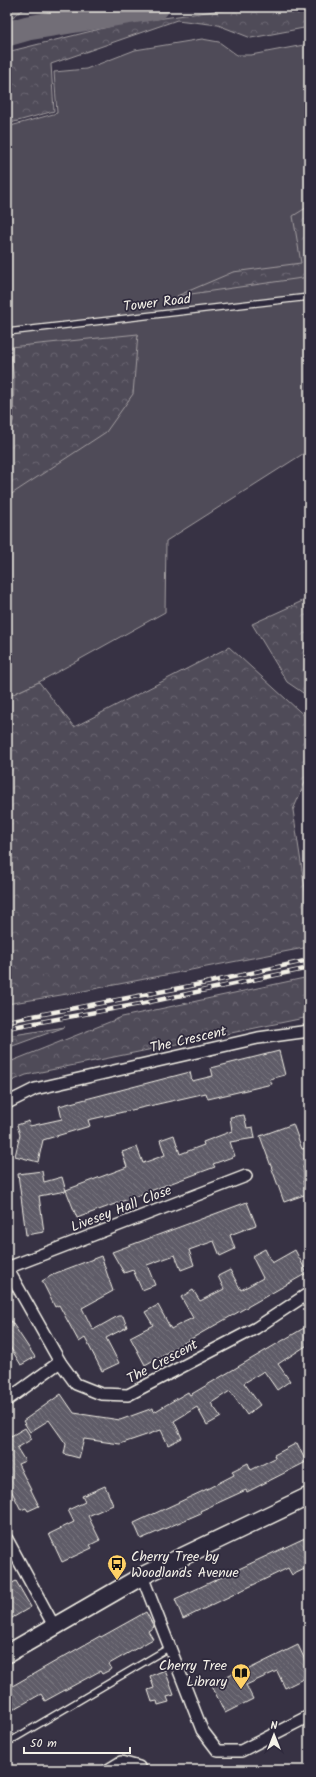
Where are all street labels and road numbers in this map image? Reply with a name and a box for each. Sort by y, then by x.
street label: Tower Road [122,288,193,318]
street label: The Crescent [148,1020,229,1059]
street label: Livesey Hall Close [68,1179,176,1238]
street label: The Crescent [123,1334,202,1390]

